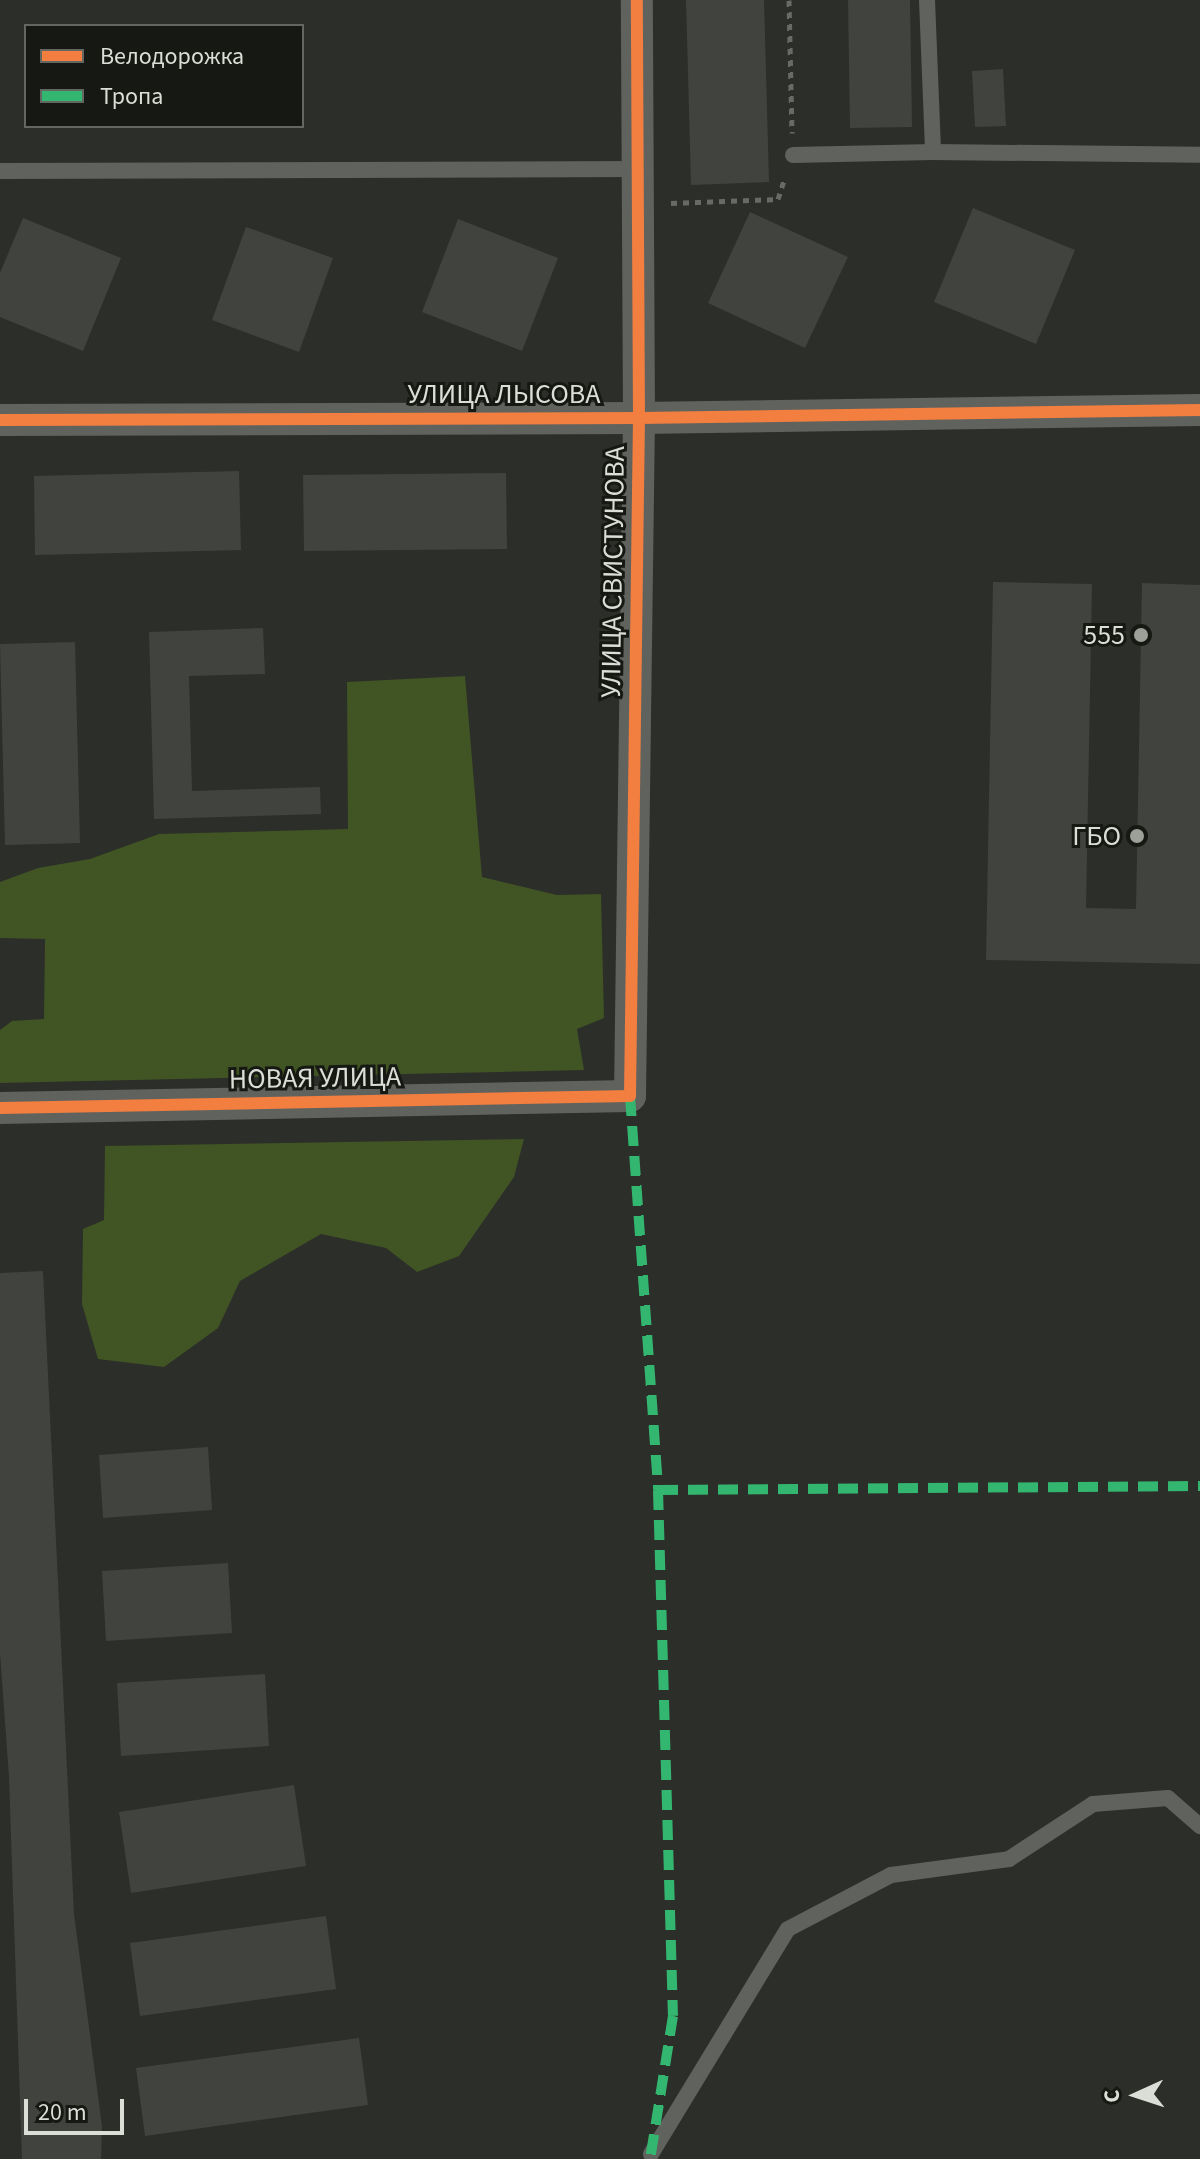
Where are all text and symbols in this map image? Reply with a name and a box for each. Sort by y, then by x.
legend [24,24,304,128]
text: Велодорожка [100,39,244,74]
text: Тропа [100,79,163,114]
street label: УЛИЦА ЛЫСОВА [408,377,600,411]
street label: УЛИЦА СВИСТУНОВА [594,446,632,698]
place label: 555 [1083,618,1125,652]
marker: 555 [1132,626,1150,644]
place label: ГБО [1072,819,1121,853]
marker: ГБО [1128,827,1146,845]
street label: НОВАЯ УЛИЦА [229,1060,401,1096]
north arrow [1096,2055,1176,2135]
scale bar [28,2083,128,2133]
text: С [1096,2089,1128,2103]
text: 20 m [38,2095,87,2130]

